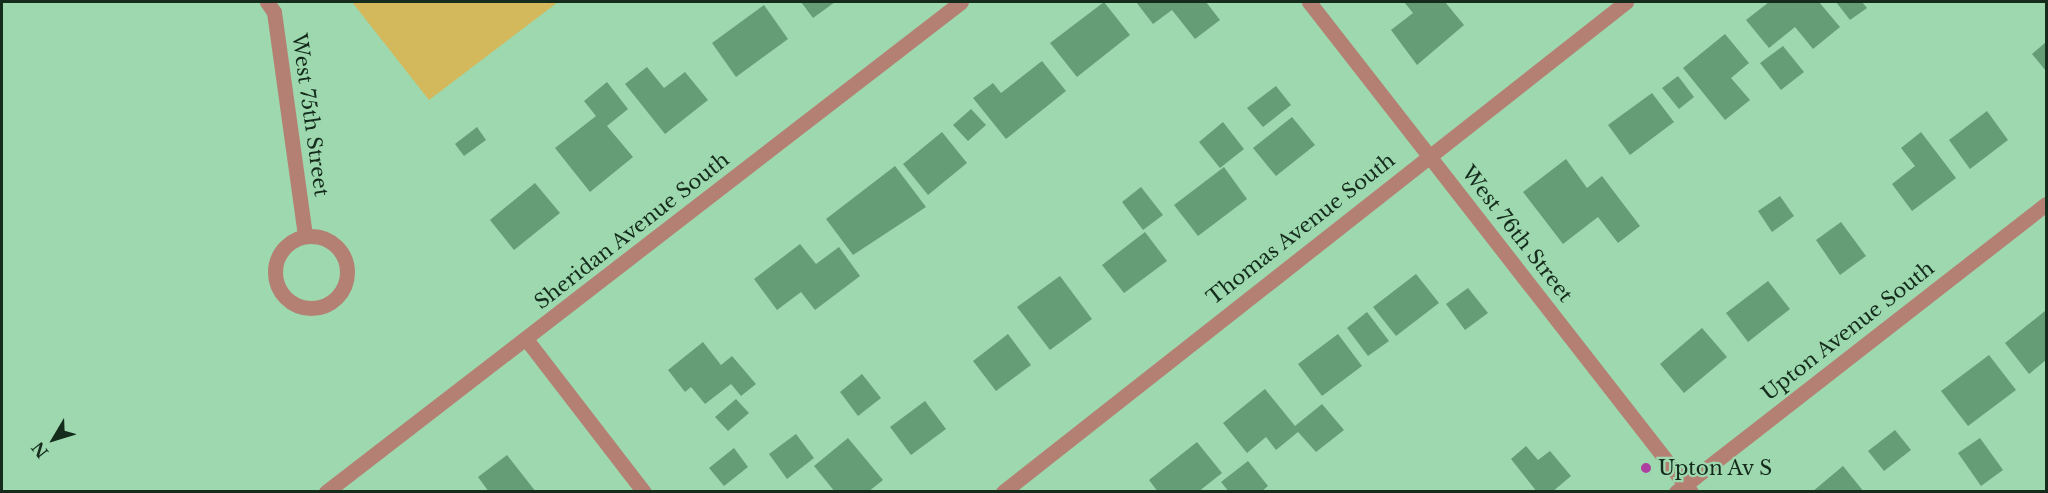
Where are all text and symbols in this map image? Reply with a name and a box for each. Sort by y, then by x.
street label: West 75th Street [287,32,333,198]
street label: Sheridan Avenue South [530,147,734,315]
street label: Thomas Avenue South [1202,148,1400,310]
street label: West 76th Street [1456,161,1578,307]
street label: Upton Avenue South [1757,256,1939,406]
north arrow [24,409,84,469]
text: N [27,438,52,462]
place label: Upton Av S [1658,456,1774,480]
marker: Upton Av S [1639,461,1653,475]

